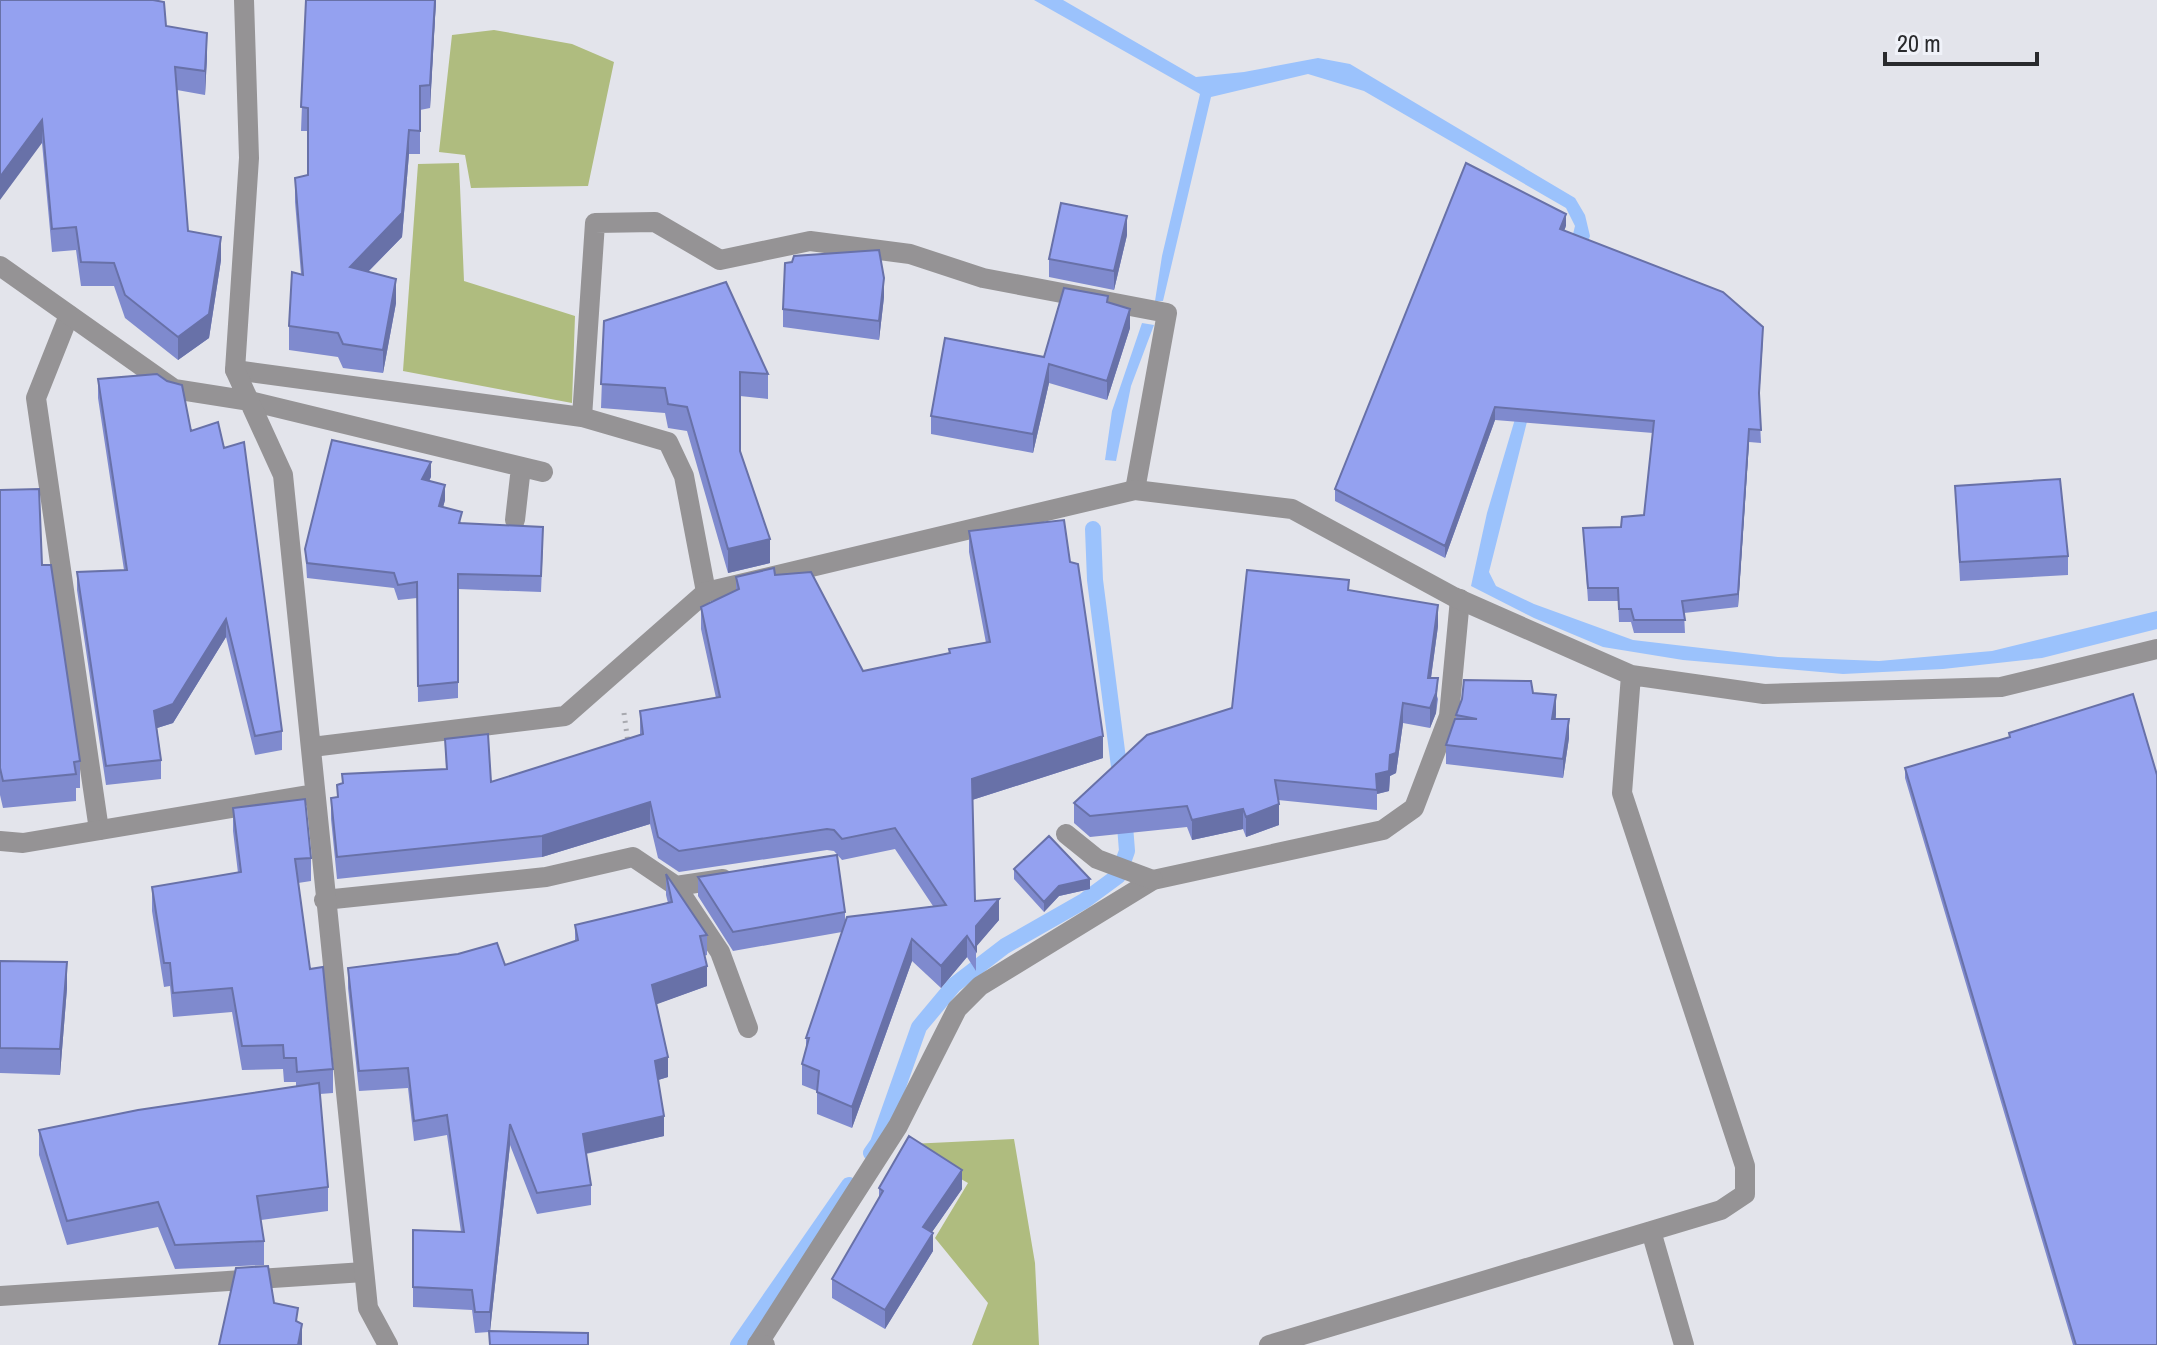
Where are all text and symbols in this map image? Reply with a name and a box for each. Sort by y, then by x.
scale bar [1885,16,2037,66]
text: 20 m [1897,27,1941,59]

